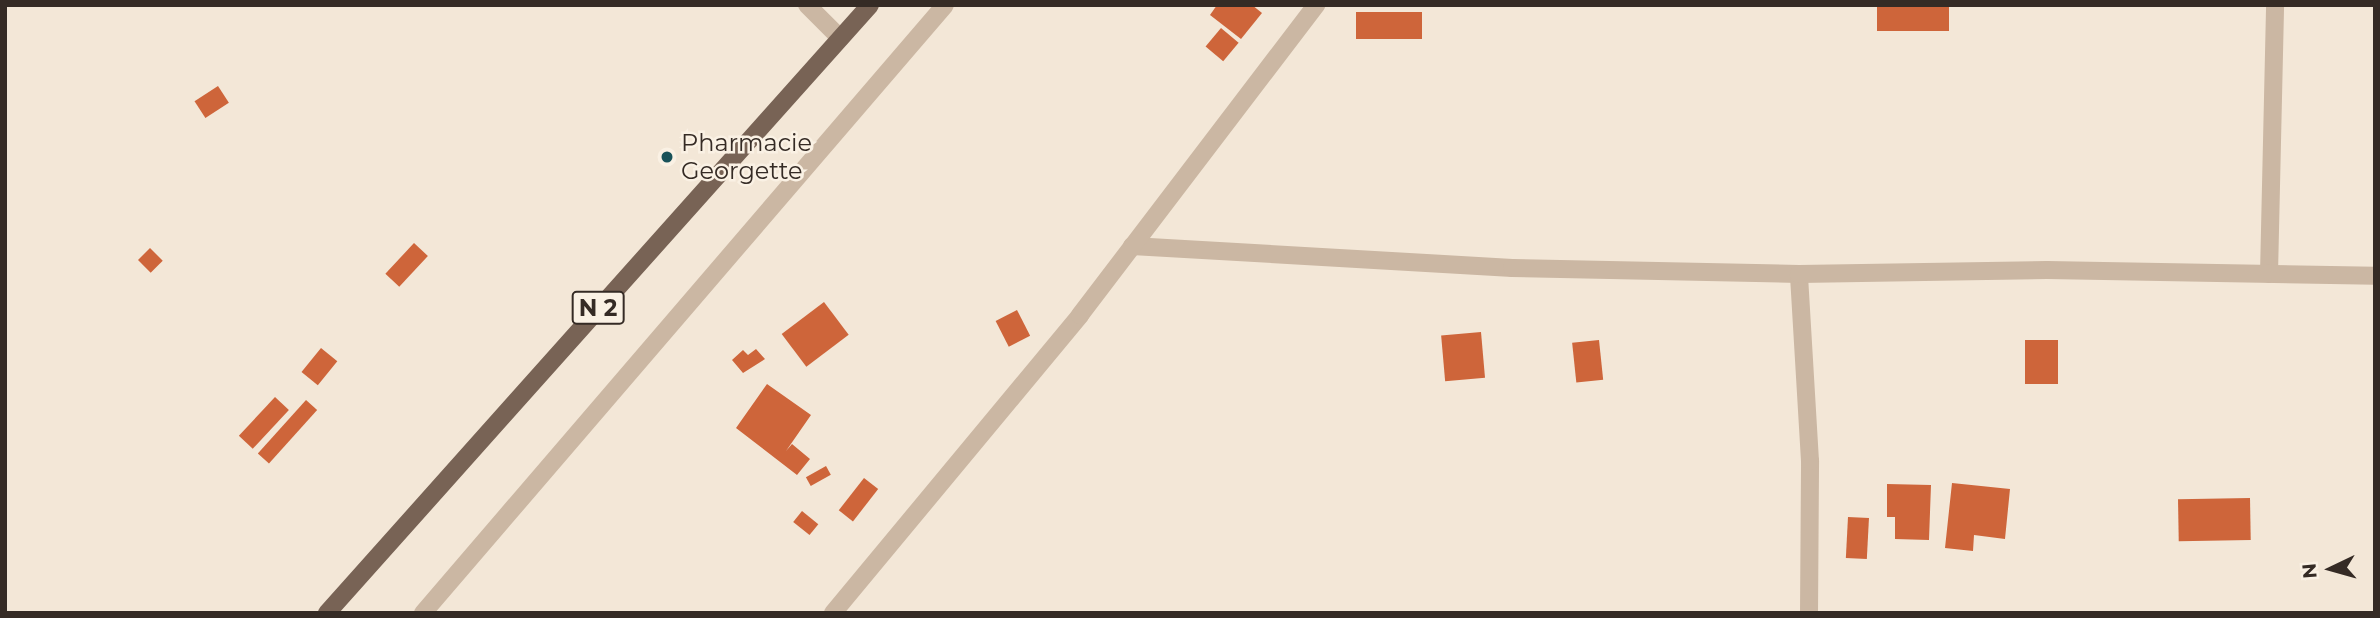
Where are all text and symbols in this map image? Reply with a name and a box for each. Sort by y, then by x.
place label: Pharmacie Georgette [681,129,812,185]
marker: Pharmacie Georgette [659,149,675,165]
road number: N 2 [570,288,626,328]
north arrow [2296,534,2366,604]
text: N [2297,562,2322,580]

